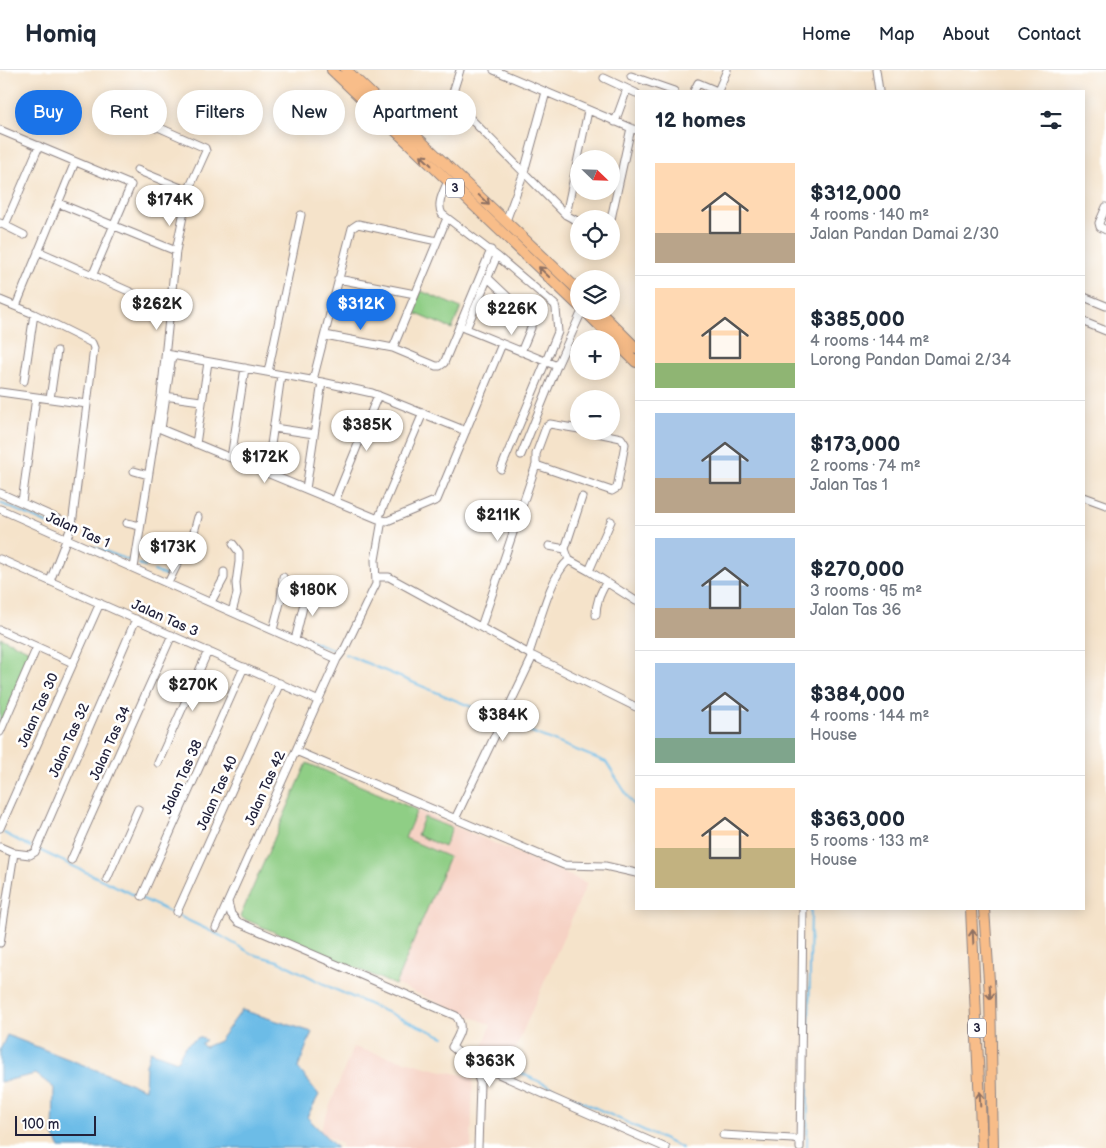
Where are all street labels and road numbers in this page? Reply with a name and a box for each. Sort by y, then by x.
road number: 3 [446,179,464,198]
street label: Jalan Tas 1 [43,508,113,552]
street label: Jalan Tas 3 [129,596,201,640]
street label: Jalan Tas 30 [14,670,62,750]
street label: Jalan Tas 32 [45,700,93,780]
street label: Jalan Tas 34 [86,703,134,783]
street label: Jalan Tas 38 [158,737,206,817]
street label: Jalan Tas 42 [241,748,289,828]
street label: Jalan Tas 40 [193,753,241,833]
road number: 3 [968,1018,986,1038]

